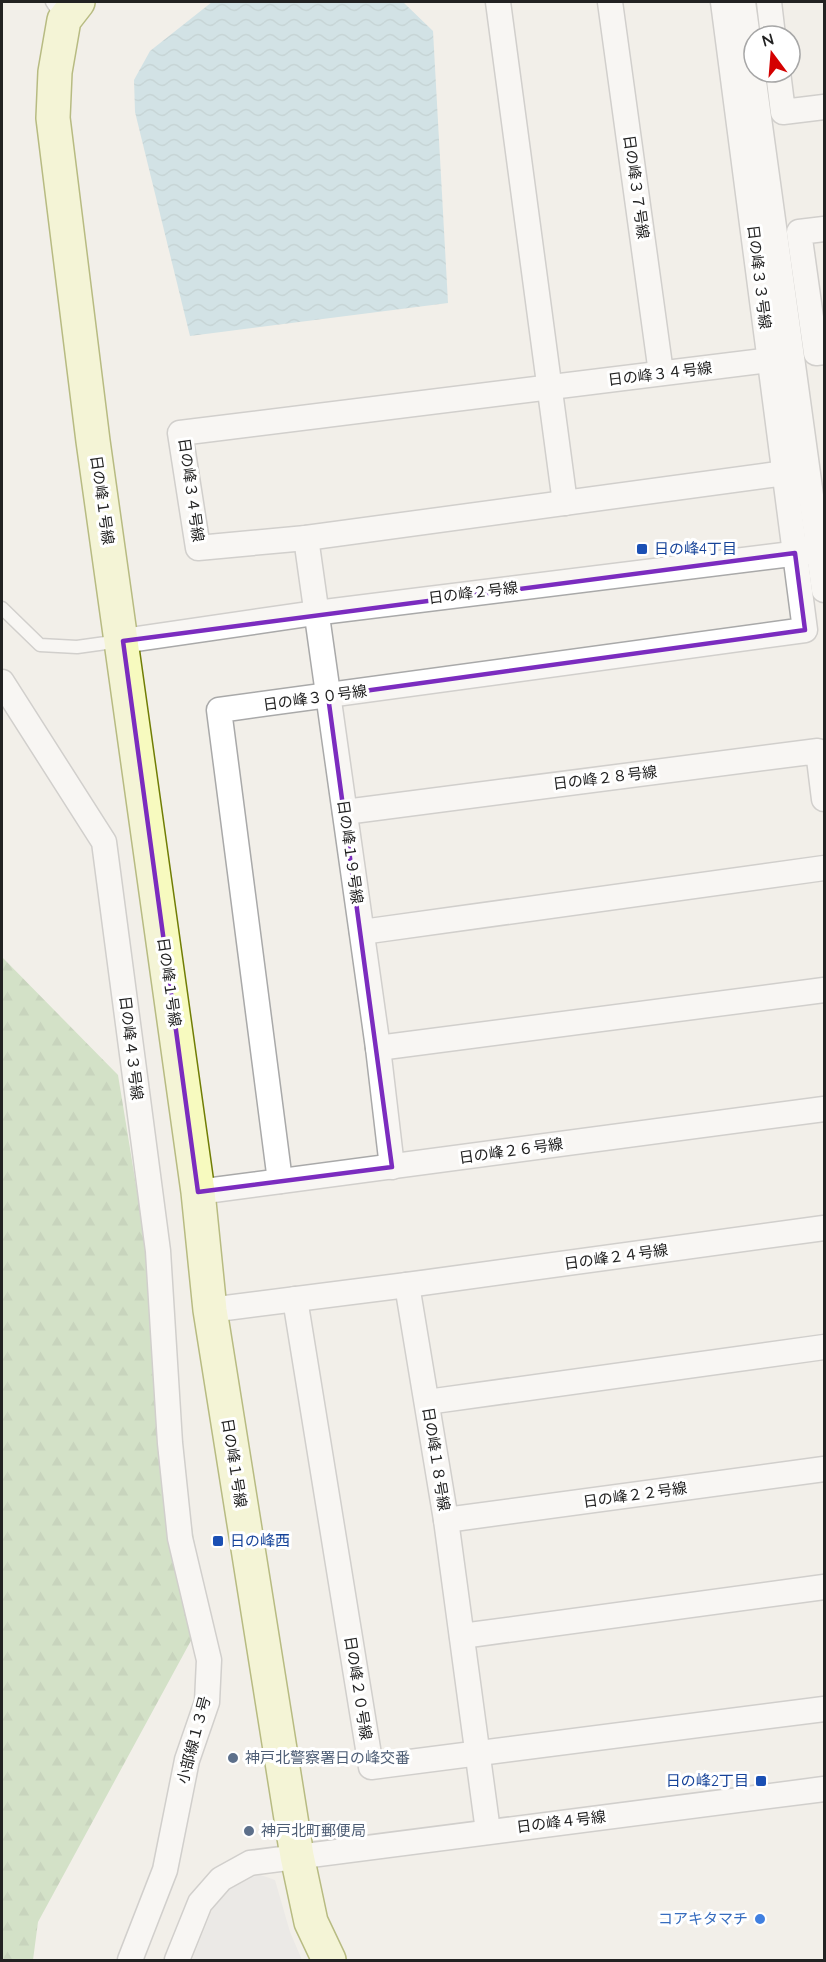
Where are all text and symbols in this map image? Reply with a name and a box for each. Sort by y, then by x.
north arrow [742,24,802,84]
text: N [759,28,776,51]
street label: 日の峰３７号線 [620,134,653,240]
street label: 日の峰３３号線 [744,224,775,330]
street label: 日の峰３４号線 [607,358,713,389]
street label: 日の峰３４号線 [175,437,208,543]
street label: 日の峰１号線 [87,454,118,546]
place label: 日の峰4丁目 [654,539,737,558]
marker: 日の峰4丁目 [635,542,649,556]
street label: 日の峰２号線 [427,578,519,607]
street label: 日の峰３０号線 [262,681,368,714]
street label: 日の峰２８号線 [552,762,658,793]
street label: 日の峰１９号線 [334,799,367,905]
street label: 日の峰１号線 [154,936,185,1028]
street label: 日の峰４３号線 [116,995,147,1101]
street label: 日の峰２６号線 [458,1134,564,1167]
street label: 日の峰２４号線 [563,1240,669,1273]
street label: 日の峰１８号線 [419,1406,454,1512]
street label: 日の峰１号線 [218,1417,251,1509]
street label: 日の峰２２号線 [582,1478,688,1511]
place label: 日の峰西 [230,1531,290,1550]
marker: 日の峰西 [211,1534,225,1548]
street label: 日の峰２０号線 [341,1635,376,1741]
street label: 小部線１３号 [173,1694,214,1786]
place label: 神戸北警察署日の峰交番 [245,1748,410,1767]
marker: 神戸北警察署日の峰交番 [226,1751,240,1765]
place label: 日の峰2丁目 [666,1771,749,1790]
marker: 日の峰2丁目 [754,1774,768,1788]
street label: 日の峰４号線 [515,1807,607,1836]
place label: 神戸北町郵便局 [261,1821,366,1840]
marker: 神戸北町郵便局 [242,1824,256,1838]
place label: コアキタマチ [658,1909,748,1928]
marker: コアキタマチ [753,1912,767,1926]

